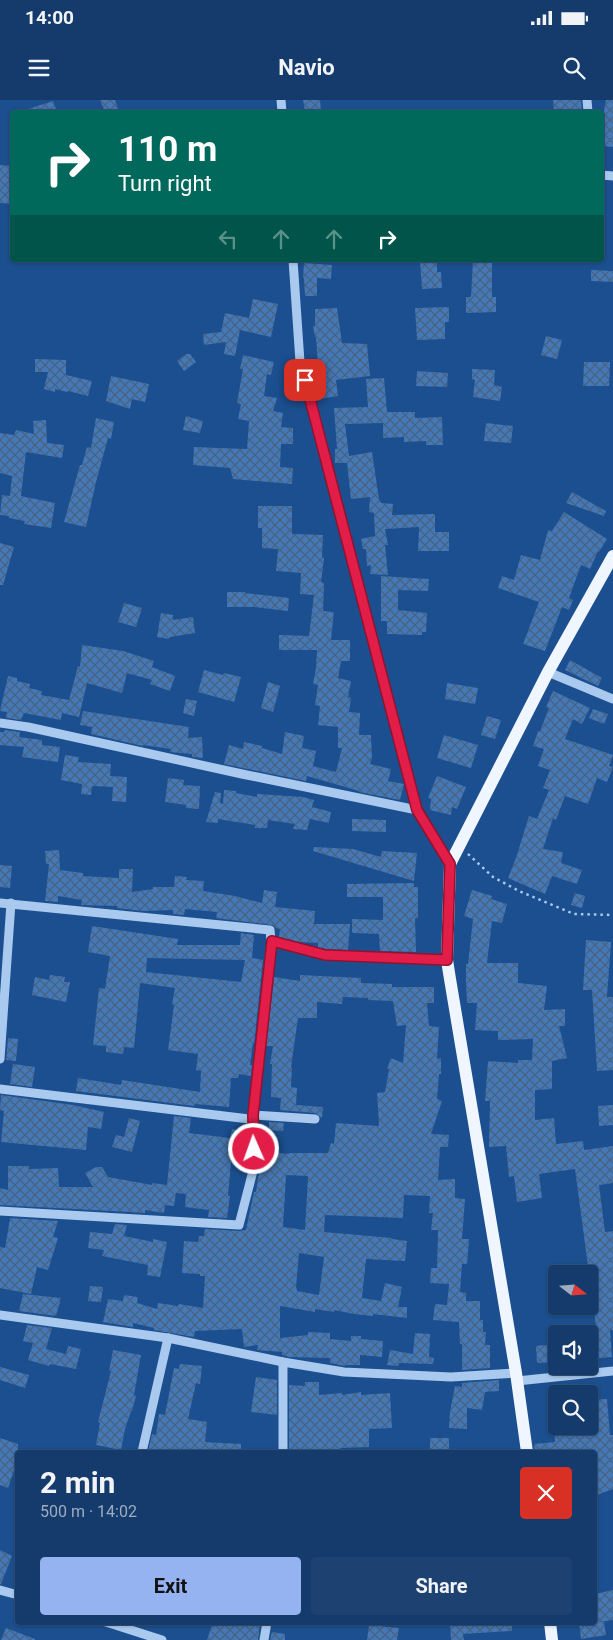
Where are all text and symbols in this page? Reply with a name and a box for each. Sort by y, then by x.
text: 14:00 [25,6,74,29]
icon: menu [25,54,53,82]
icon: search [560,54,588,82]
text: Navio [278,55,335,80]
text: 110 m [118,129,217,170]
icon: right [35,130,100,195]
text: Turn right [118,171,212,196]
icon: left [214,225,242,253]
icon: ahead [267,225,295,253]
icon: ahead [320,225,348,253]
icon: right [373,225,401,253]
pin [284,359,326,401]
icon: arrive [291,366,319,394]
position arrow [227,1122,279,1174]
north arrow [548,1265,598,1315]
map controls [548,1265,598,1435]
button: sound [548,1325,598,1375]
button: search [548,1385,598,1435]
text: 2 min [40,1465,115,1500]
button: close [520,1467,572,1519]
text: 500 m · 14:02 [40,1502,137,1521]
button: Exit [40,1557,301,1615]
button: Share [311,1557,572,1615]

